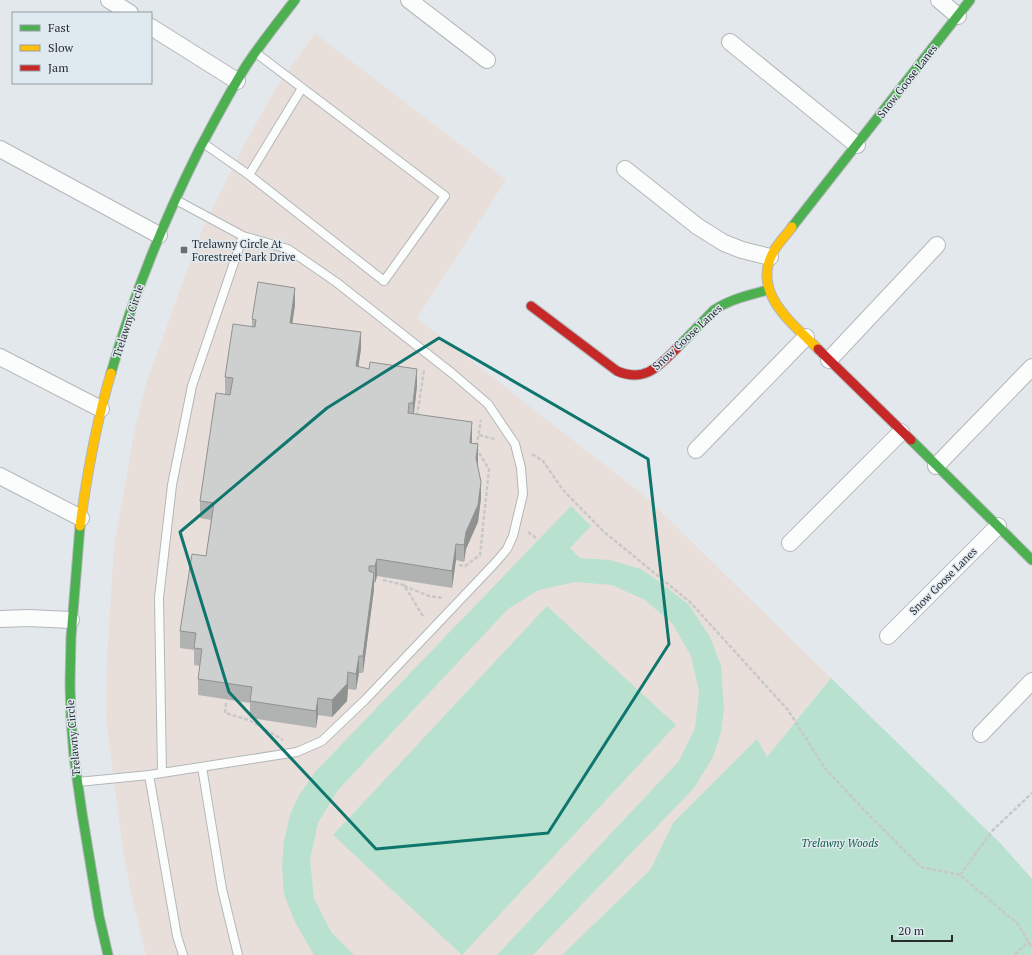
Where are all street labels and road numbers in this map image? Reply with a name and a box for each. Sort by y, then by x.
street label: Snow Goose Lanes [874,41,940,121]
street label: Trelawny Circle [110,282,147,360]
street label: Snow Goose Lanes [649,301,725,373]
street label: Snow Goose Lanes [906,544,980,618]
street label: Trelawny Circle [63,699,83,777]

